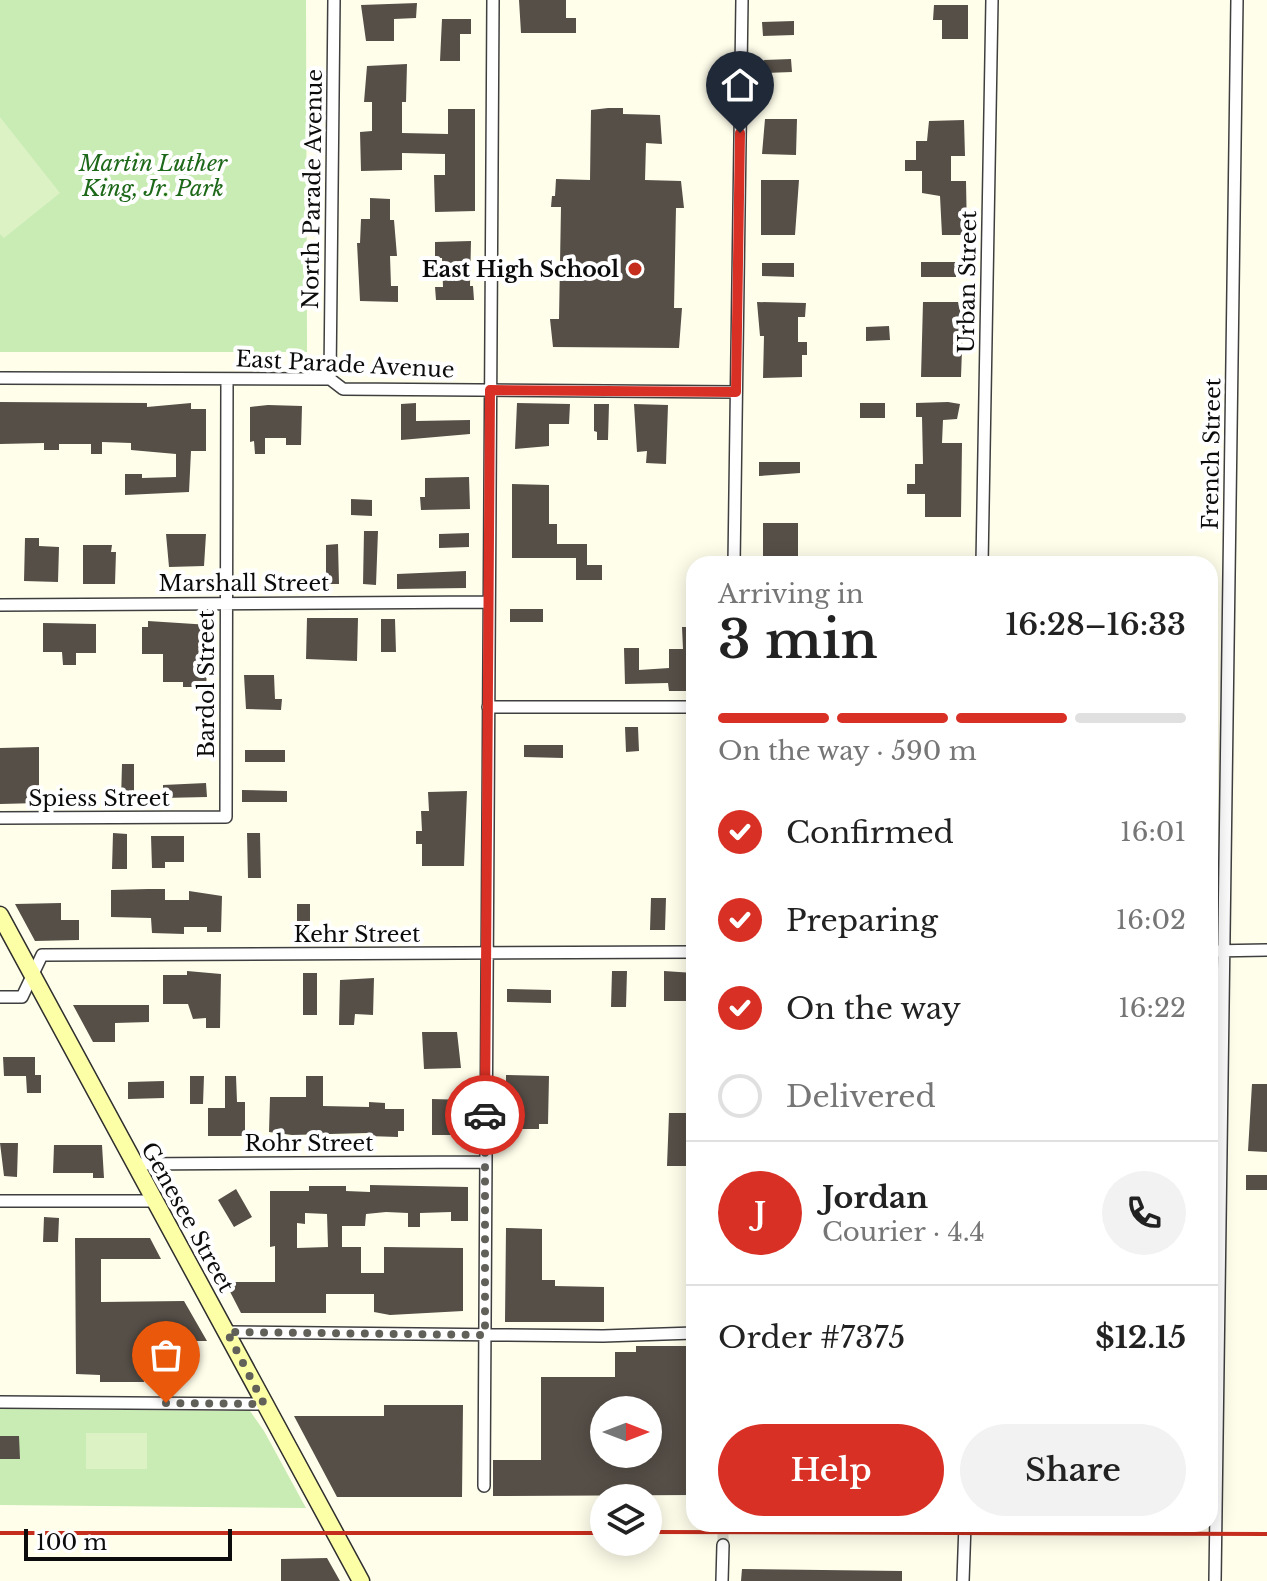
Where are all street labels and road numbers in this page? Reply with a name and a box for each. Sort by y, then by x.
street label: North Parade Avenue [297,69,328,309]
street label: Urban Street [953,210,982,354]
street label: East Parade Avenue [235,345,455,384]
street label: French Street [1197,377,1226,530]
street label: Marshall Street [159,570,330,597]
street label: Bardol Street [193,609,220,758]
street label: Spiess Street [28,785,170,812]
street label: Kehr Street [294,921,421,948]
street label: Rohr Street [244,1130,374,1157]
street label: Genesee Street [135,1138,240,1298]

